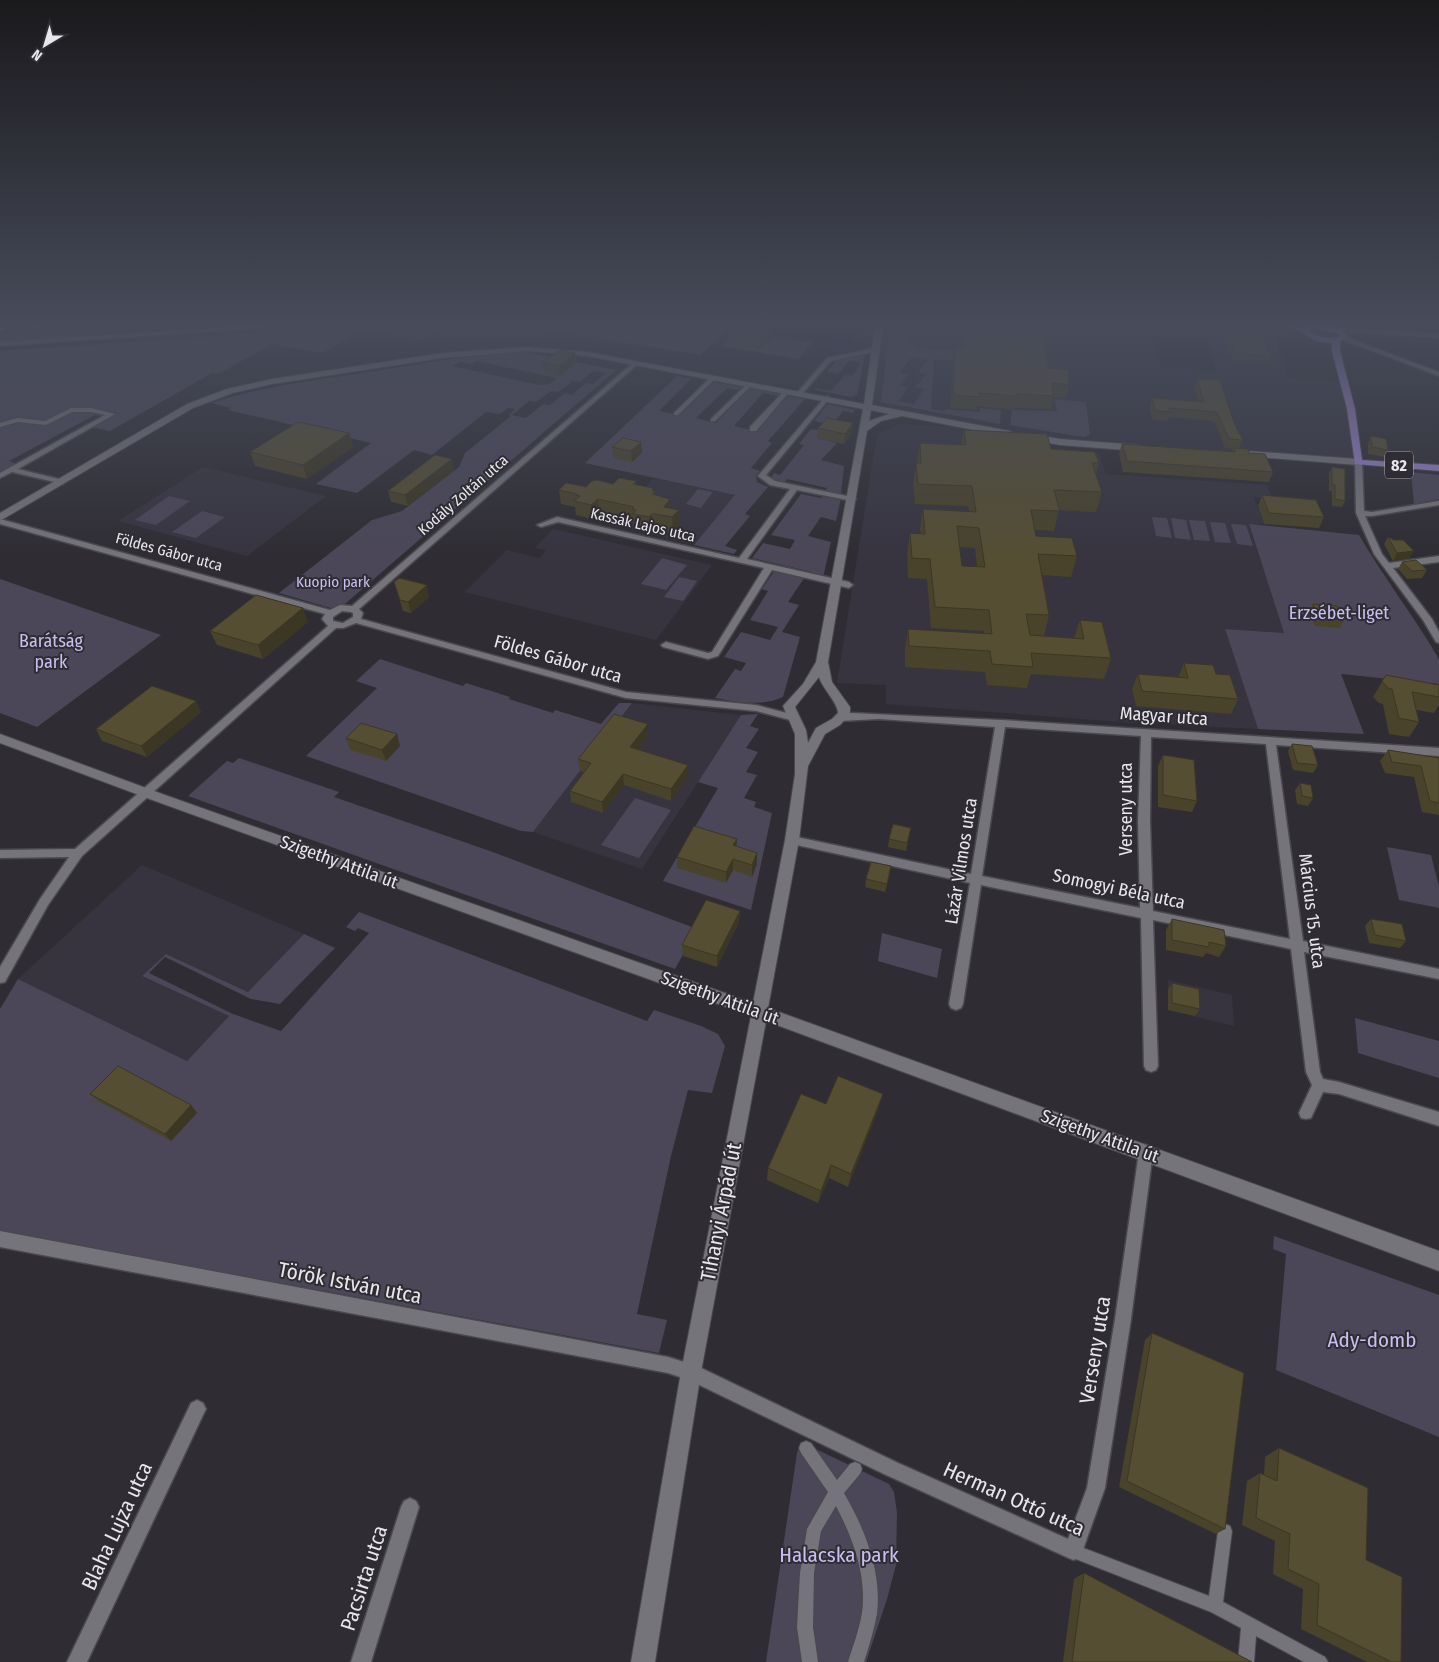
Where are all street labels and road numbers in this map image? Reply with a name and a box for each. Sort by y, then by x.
street label: Kodály Zoltán utca [414,451,512,539]
road number: 82 [1385,452,1413,478]
street label: Kassák Lajos utca [589,504,697,546]
street label: Földes Gábor utca [114,529,224,575]
street label: Földes Gábor utca [492,630,625,688]
street label: Magyar utca [1119,702,1209,730]
street label: Verseny utca [1115,762,1137,856]
street label: Lázár Vilmos utca [940,796,982,926]
street label: Szigethy Attila út [277,831,401,894]
street label: Március 15. utca [1294,852,1330,970]
street label: Somogyi Béla utca [1051,864,1187,914]
street label: Szigethy Attila út [658,967,782,1030]
street label: Szigethy Attila út [1038,1105,1162,1168]
street label: Tihanyi Árpád út [695,1140,747,1283]
street label: Török István utca [276,1256,424,1310]
street label: Verseny utca [1074,1294,1116,1406]
street label: Herman Ottó utca [939,1456,1089,1542]
street label: Blaha Lujza utca [76,1458,158,1594]
street label: Pacsirta utca [335,1522,393,1634]

